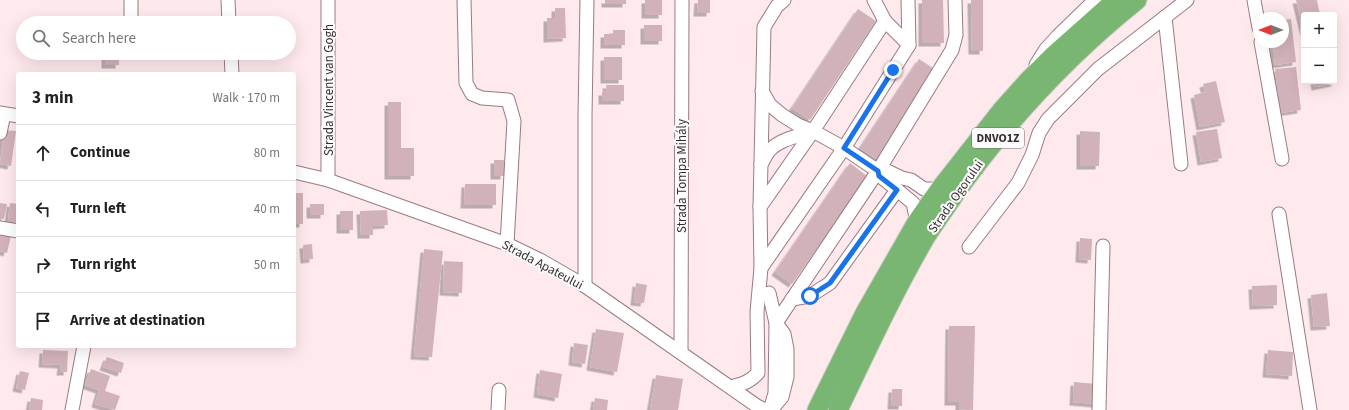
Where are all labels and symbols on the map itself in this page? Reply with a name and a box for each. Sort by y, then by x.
north arrow [1253,12,1289,48]
street label: Strada Vincent van Gogh [320,24,338,156]
route end [884,61,902,79]
street label: Strada Tompa Mihály [673,119,691,233]
road number: DNVO1Z [972,128,1024,148]
street label: Strada Ogorului [924,156,988,237]
street label: Strada Apateului [499,236,586,294]
route start [801,287,819,305]

